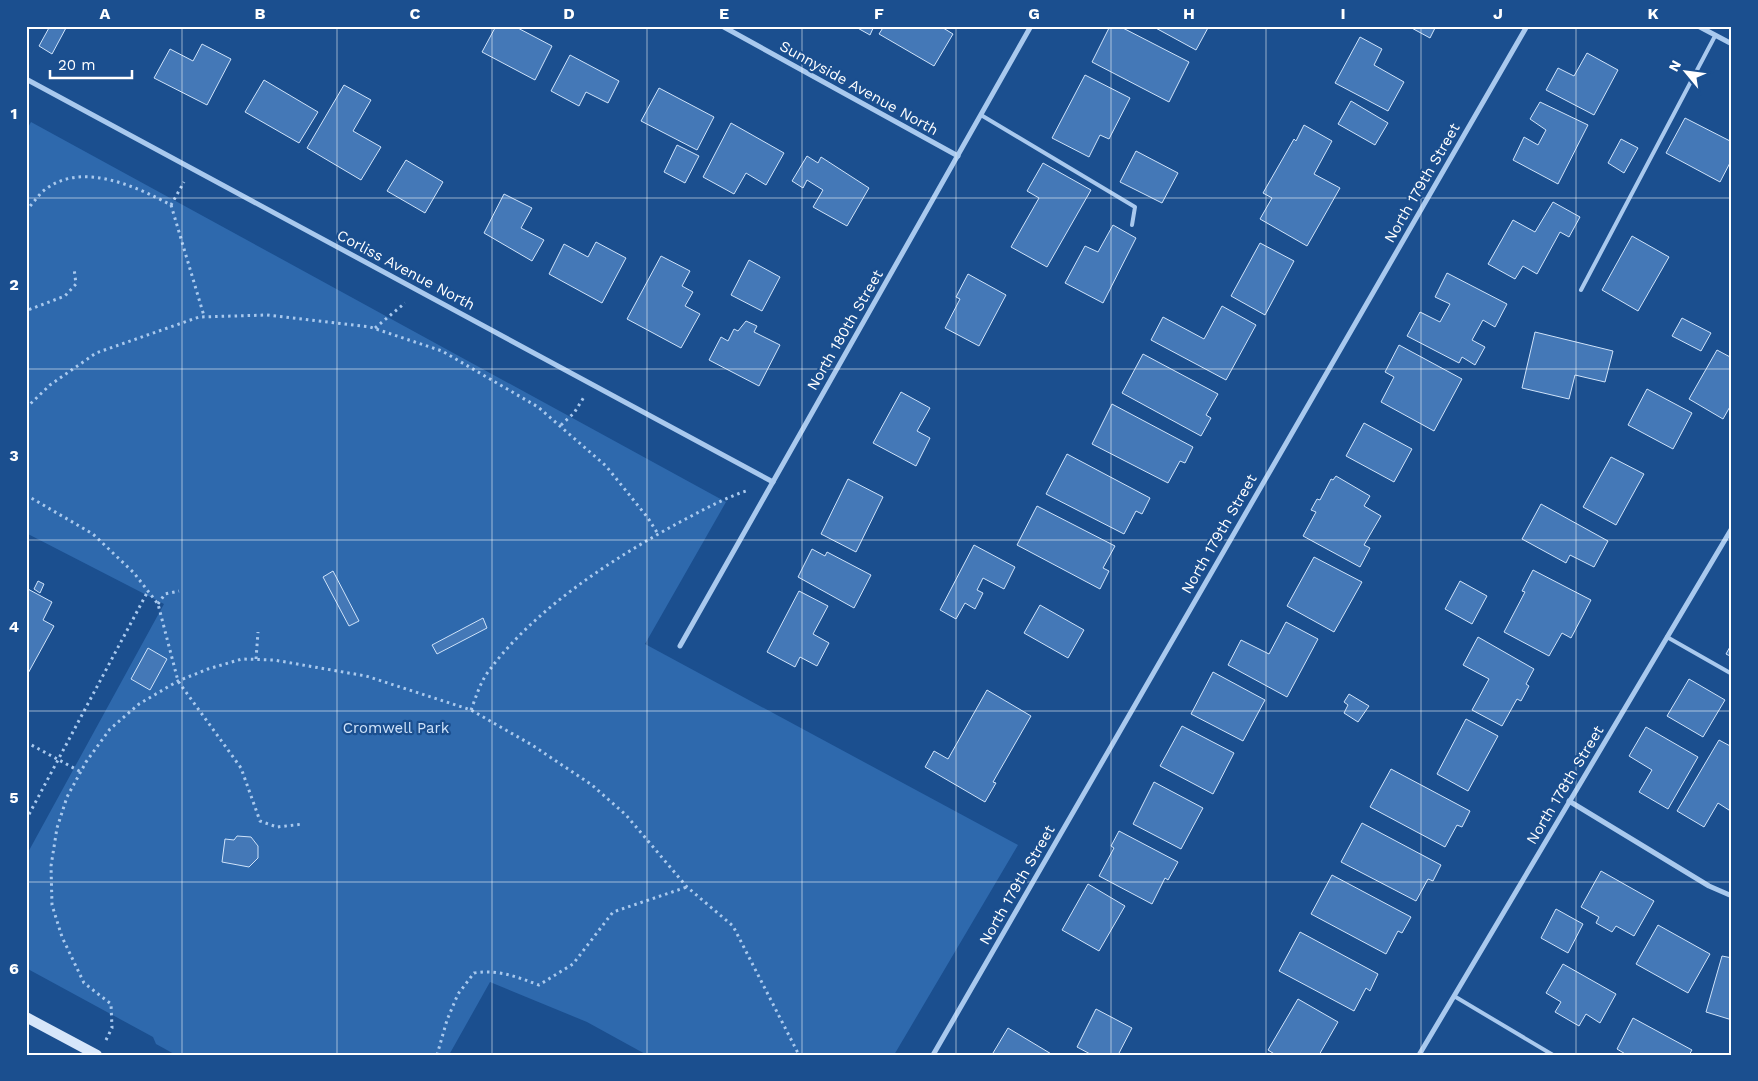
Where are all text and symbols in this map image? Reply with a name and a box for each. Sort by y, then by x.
text: A [100,4,111,23]
text: B [255,4,266,23]
text: C [410,4,421,23]
text: D [563,4,575,23]
text: E [719,4,729,23]
text: F [874,4,884,23]
text: G [1028,4,1040,23]
text: H [1183,4,1195,23]
text: I [1340,4,1346,23]
text: J [1493,4,1503,23]
text: K [1647,4,1659,23]
street label: Sunnyside Avenue North [777,37,941,139]
scale bar [50,48,132,80]
north arrow [1660,48,1710,98]
text: 20 m [58,56,96,74]
text: N [1665,57,1684,74]
text: 1 [11,104,17,123]
street label: North 179th Street [1380,119,1464,246]
street label: Corliss Avenue North [334,226,478,314]
street label: North 180th Street [803,266,887,393]
text: 2 [9,275,19,294]
text: 3 [9,446,19,465]
street label: North 179th Street [1177,470,1261,597]
text: 4 [9,617,19,636]
park label: Cromwell Park [343,719,450,737]
street label: North 178th Street [1523,722,1608,847]
text: 5 [9,788,19,807]
street label: North 179th Street [975,821,1059,948]
text: 6 [9,959,19,978]

